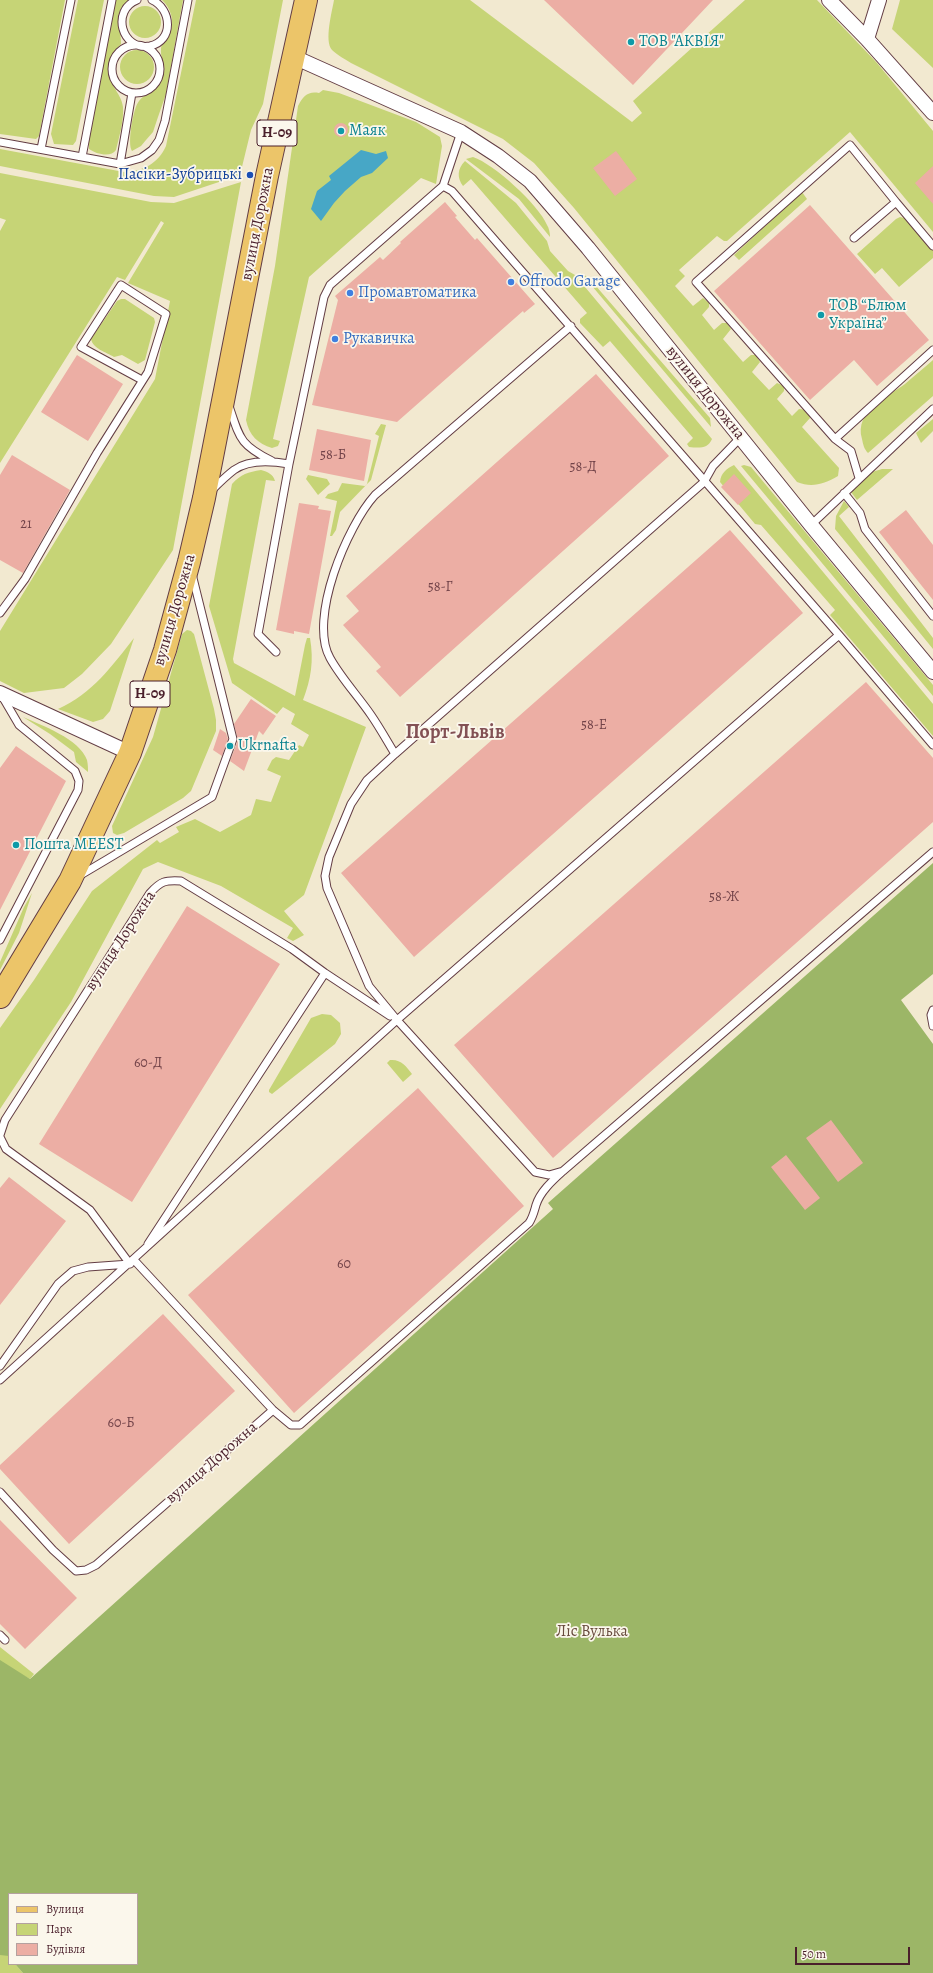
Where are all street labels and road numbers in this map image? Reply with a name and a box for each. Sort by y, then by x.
road number: Н-09 [257,120,297,146]
street label: вулиця Дорожна [238,166,278,282]
street label: вулиця Дорожна [661,342,749,444]
street label: вулиця Дорожна [150,552,200,668]
road number: Н-09 [130,681,170,707]
street label: вулиця Дорожна [82,887,160,995]
street label: вулиця Дорожна [162,1418,262,1508]

